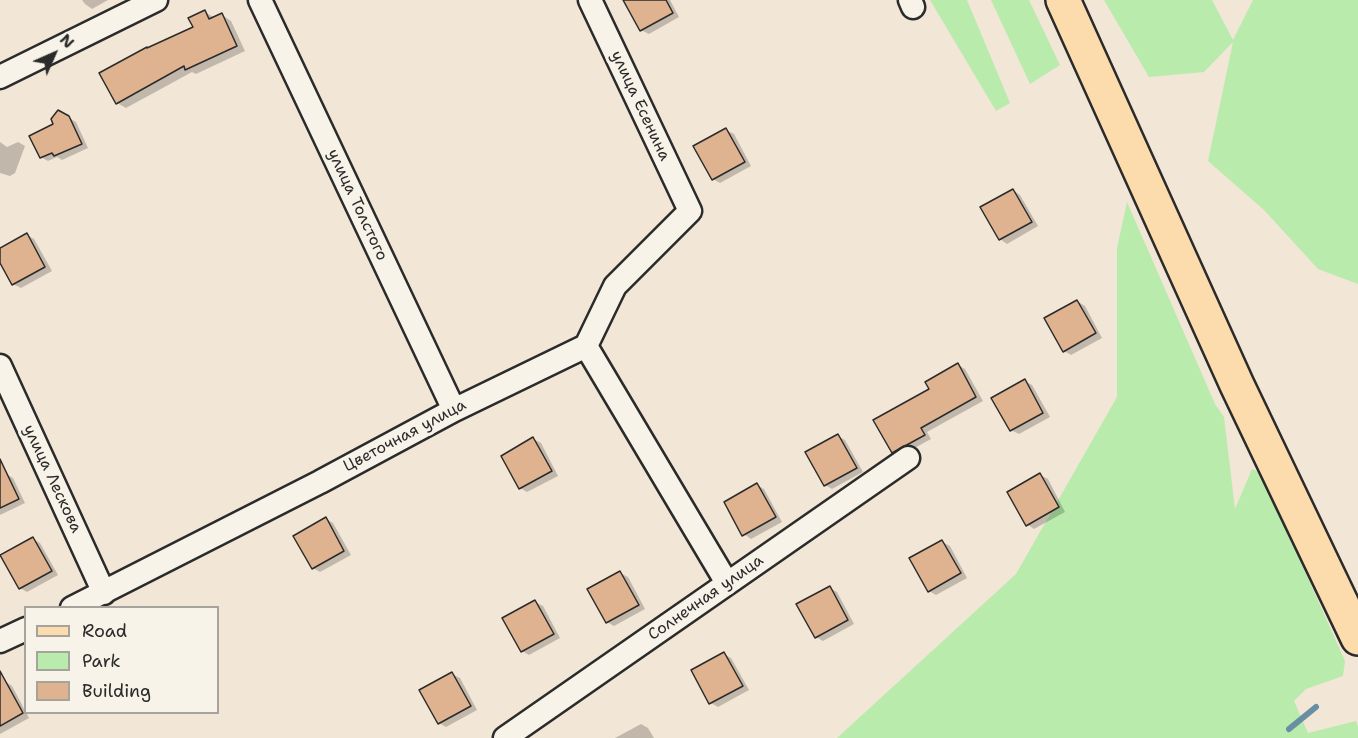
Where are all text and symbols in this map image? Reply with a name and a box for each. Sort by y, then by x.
north arrow [24,24,84,84]
text: N [55,29,79,53]
street label: улица Есенина [606,48,674,164]
street label: улица Толстого [323,146,391,264]
street label: Цветочная улица [340,396,470,476]
street label: улица Лескова [19,422,85,536]
street label: Солнечная улица [645,551,767,645]
legend [24,606,219,714]
text: Road [82,619,127,643]
text: Park [82,649,121,673]
text: Building [82,679,151,703]

